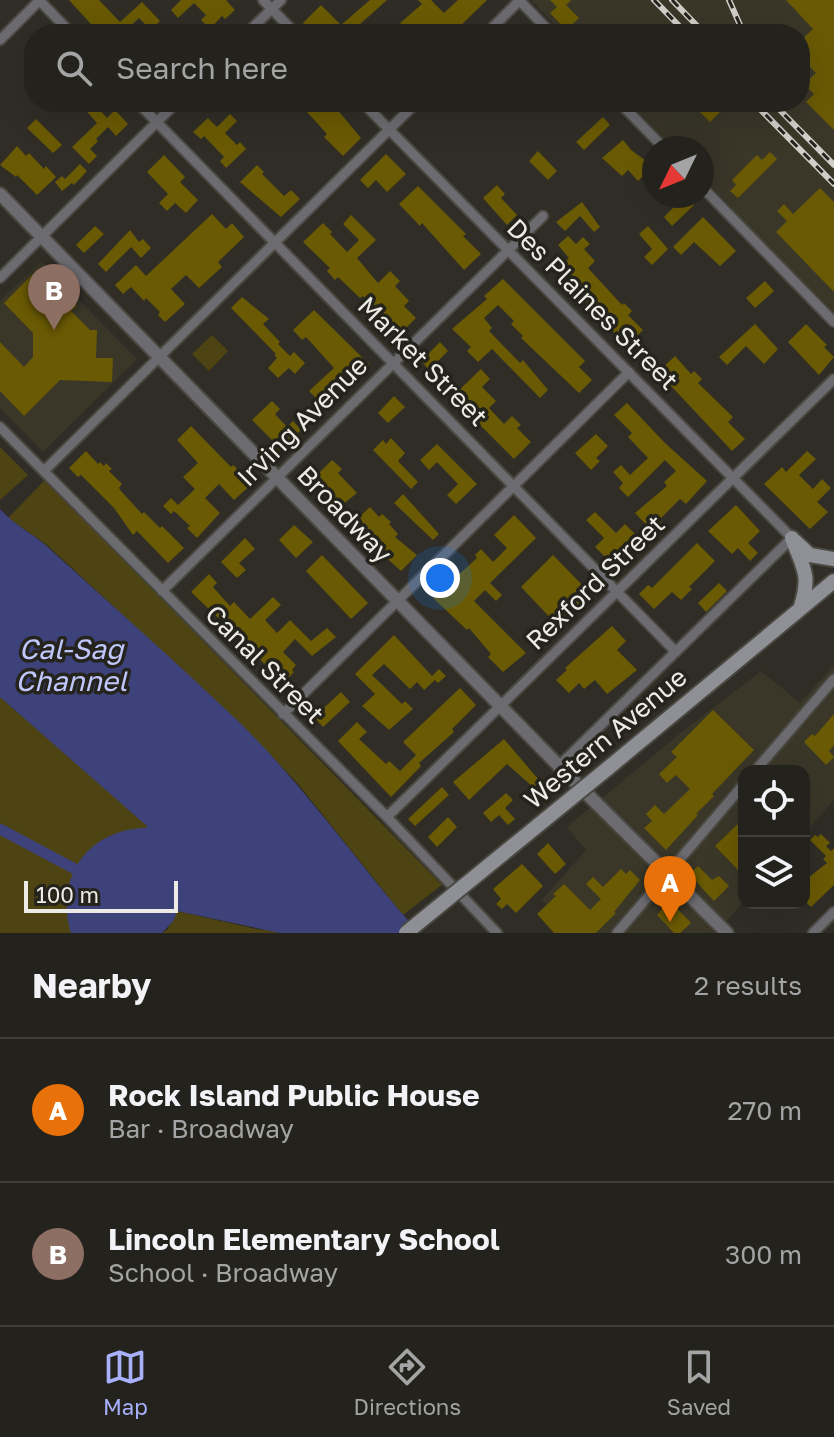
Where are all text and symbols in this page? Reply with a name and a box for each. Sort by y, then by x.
search box [24,24,810,112]
icon: search [52,46,96,90]
text: Search here [116,50,288,86]
north arrow [642,136,714,208]
street label: Des Plaines Street [501,212,685,396]
pin: B [28,264,80,330]
street label: Market Street [352,290,494,432]
street label: Irving Avenue [231,350,373,492]
street label: Broadway [291,459,399,569]
street label: Rexford Street [519,508,671,656]
your location [420,558,460,598]
street label: Canal Street [199,598,331,730]
water label: Cal-Sag Channel [15,632,128,697]
street label: Western Avenue [517,661,693,815]
map controls [738,765,810,909]
button: locate [738,765,810,837]
button: layers [738,837,810,909]
pin: A [644,856,696,922]
scale bar [24,877,178,913]
text: 100 m [36,881,99,908]
text: Nearby [32,965,152,1005]
text: 2 results [694,970,802,1001]
text: Rock Island Public House [108,1077,480,1113]
text: A [49,1095,67,1126]
text: 270 m [728,1095,802,1126]
text: Bar · Broadway [108,1113,294,1144]
text: Lincoln Elementary School [108,1221,500,1257]
text: B [49,1239,67,1270]
text: 300 m [725,1239,802,1270]
text: School · Broadway [108,1257,338,1288]
tab: Map [103,1345,148,1420]
tab: Directions [354,1345,461,1420]
tab: Saved [667,1345,731,1420]

